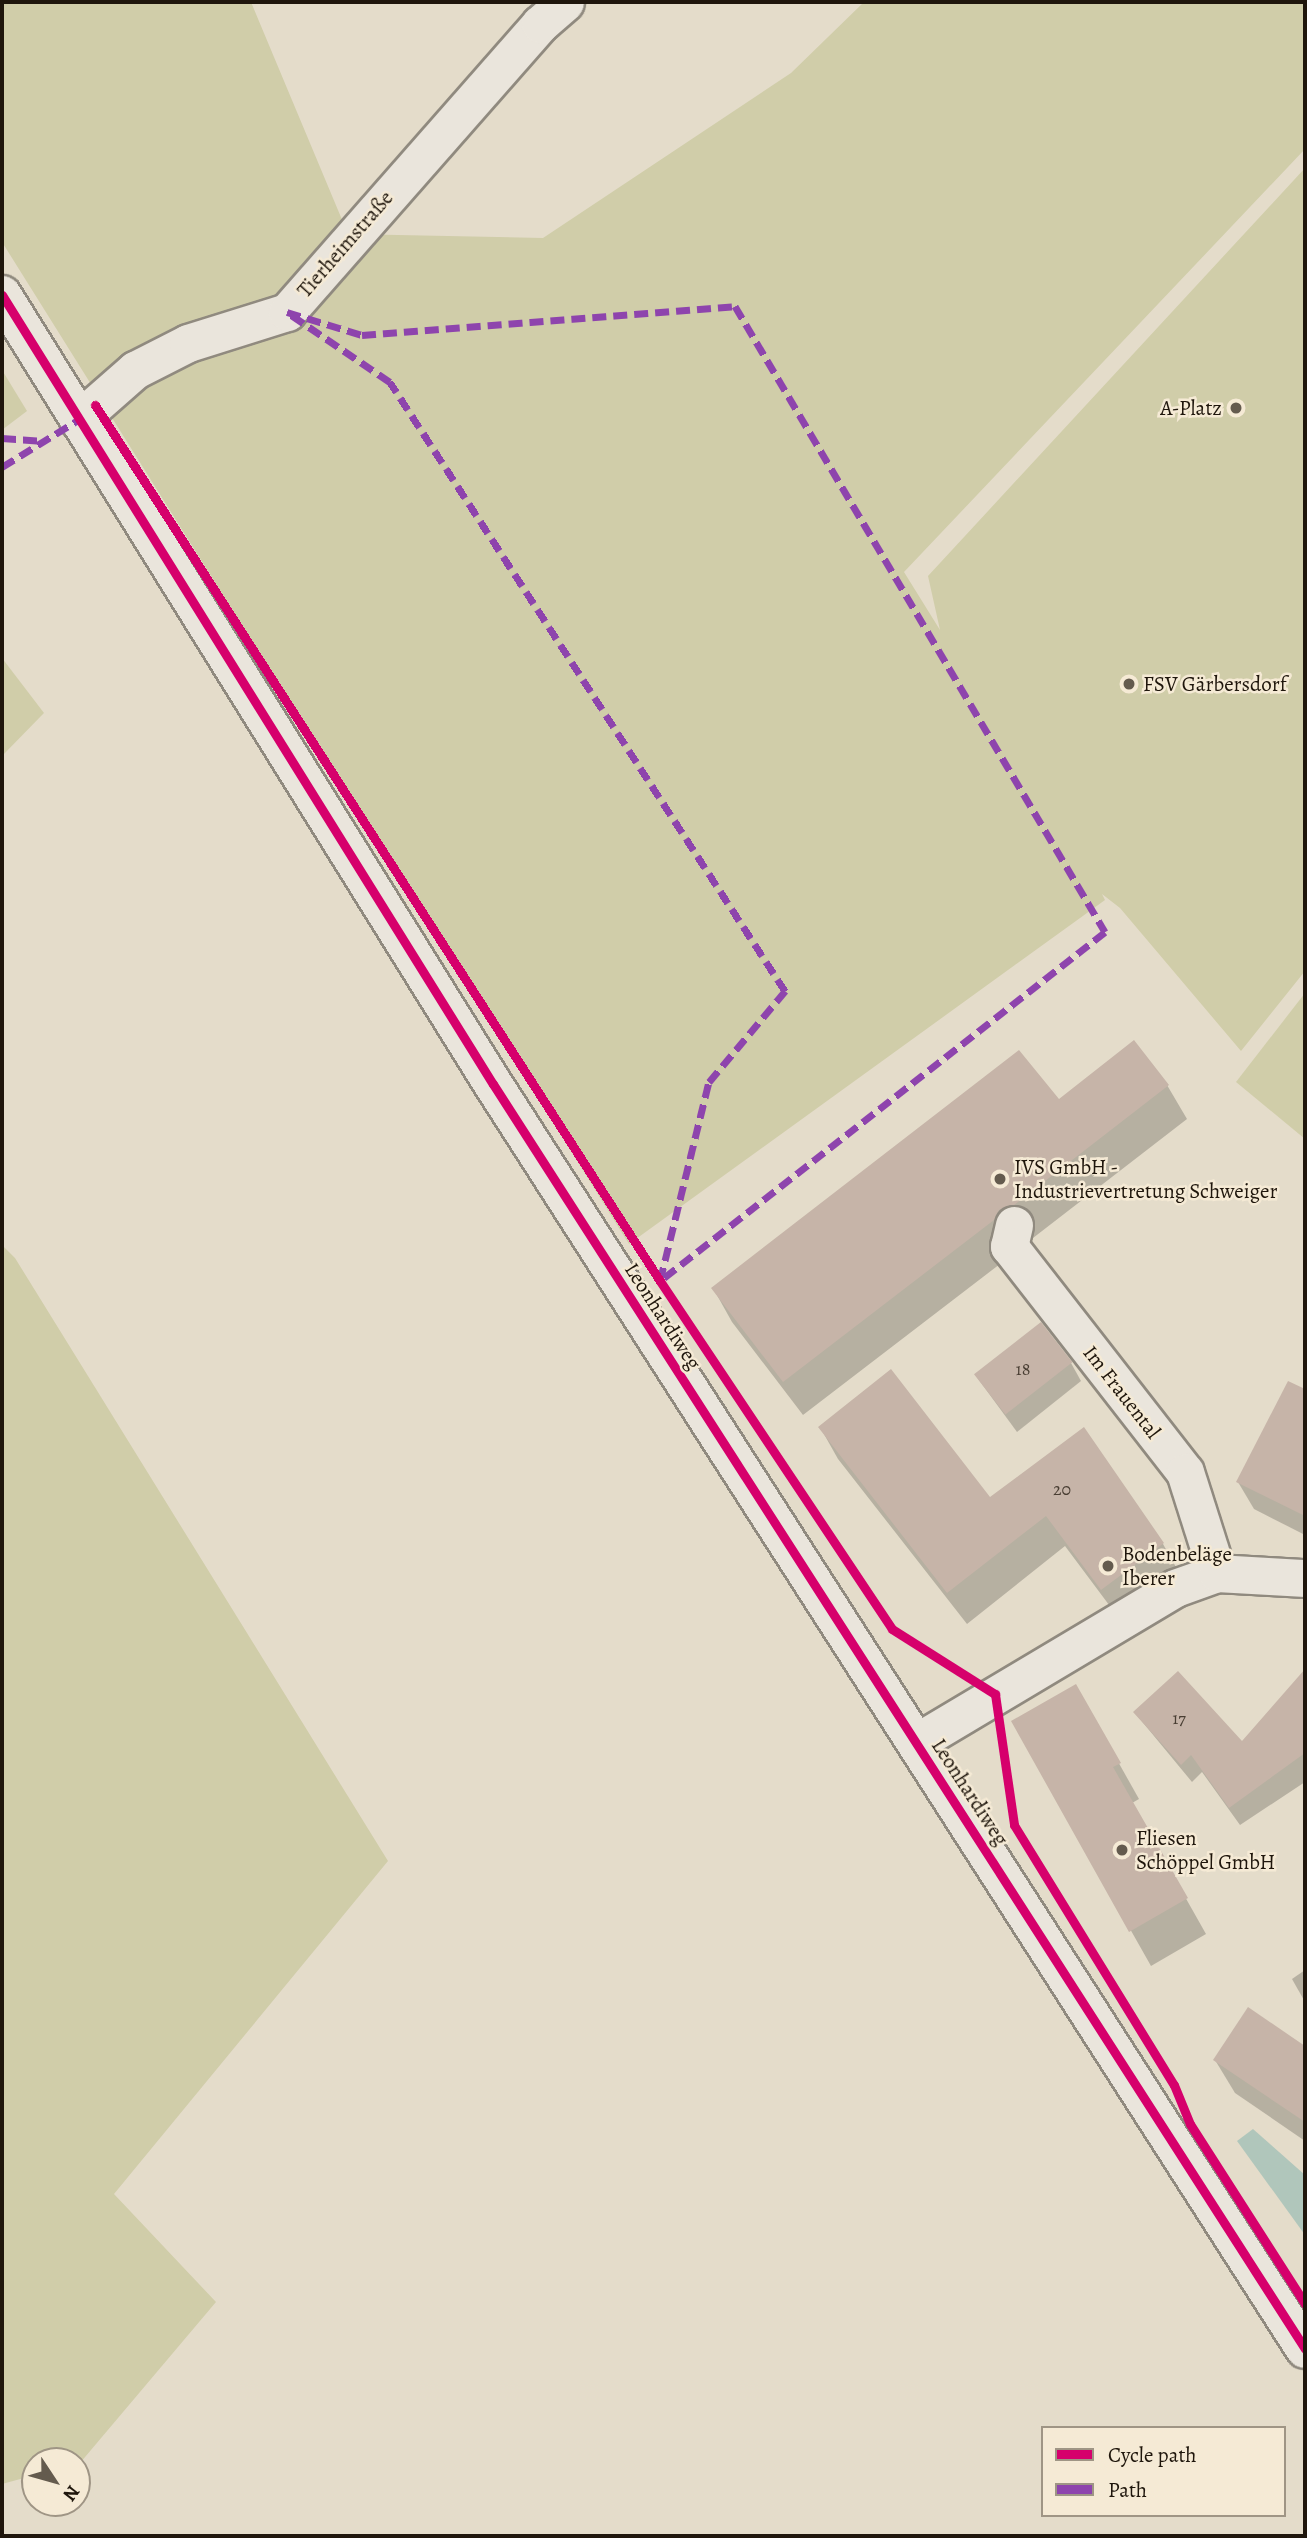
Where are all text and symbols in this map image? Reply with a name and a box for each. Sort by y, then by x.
street label: Tierheimstraße [292,186,398,302]
place label: A-Platz [1160,395,1222,421]
marker: A-Platz [1228,400,1244,416]
place label: FSV Gärbersdorf [1143,671,1287,697]
marker: FSV Gärbersdorf [1121,676,1137,692]
place label: IVS GmbH - Industrievertretung Schweiger [1014,1154,1278,1204]
marker: IVS GmbH - Industrievertretung Schweiger [992,1171,1008,1187]
street label: Leonhardiweg [619,1258,707,1374]
street label: Im Frauental [1078,1340,1166,1444]
house number: 18 [1016,1358,1030,1380]
house number: 20 [1053,1478,1071,1500]
place label: Bodenbeläge Iberer [1122,1541,1232,1591]
marker: Bodenbeläge Iberer [1100,1558,1116,1574]
house number: 17 [1172,1707,1186,1729]
street label: Leonhardiweg [926,1734,1014,1850]
place label: Fliesen Schöppel GmbH [1136,1825,1275,1875]
marker: Fliesen Schöppel GmbH [1114,1842,1130,1858]
legend [1041,2426,1286,2517]
text: Cycle path [1108,2441,1197,2469]
north arrow [21,2447,91,2517]
text: Path [1108,2476,1147,2504]
text: N [57,2480,86,2506]

